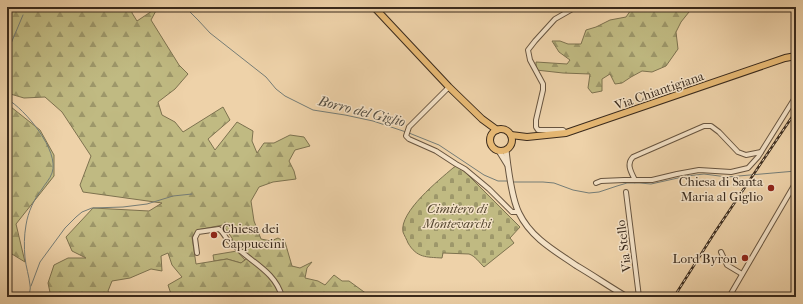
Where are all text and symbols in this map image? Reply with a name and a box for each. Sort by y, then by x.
street label: Via Chiantigiana [612,68,707,113]
water label: Borro del Giglio [316,92,407,131]
place label: Chiesa di Santa Maria al Giglio [679,174,764,204]
marker: Chiesa di Santa Maria al Giglio [766,183,776,193]
park label: Cimitero di Montevarchi [422,201,492,231]
street label: Via Stello [613,219,634,274]
place label: Chiesa dei Cappuccini [222,221,285,251]
marker: Chiesa dei Cappuccini [209,230,219,240]
place label: Lord Byron [672,251,737,266]
marker: Lord Byron [740,253,750,263]

